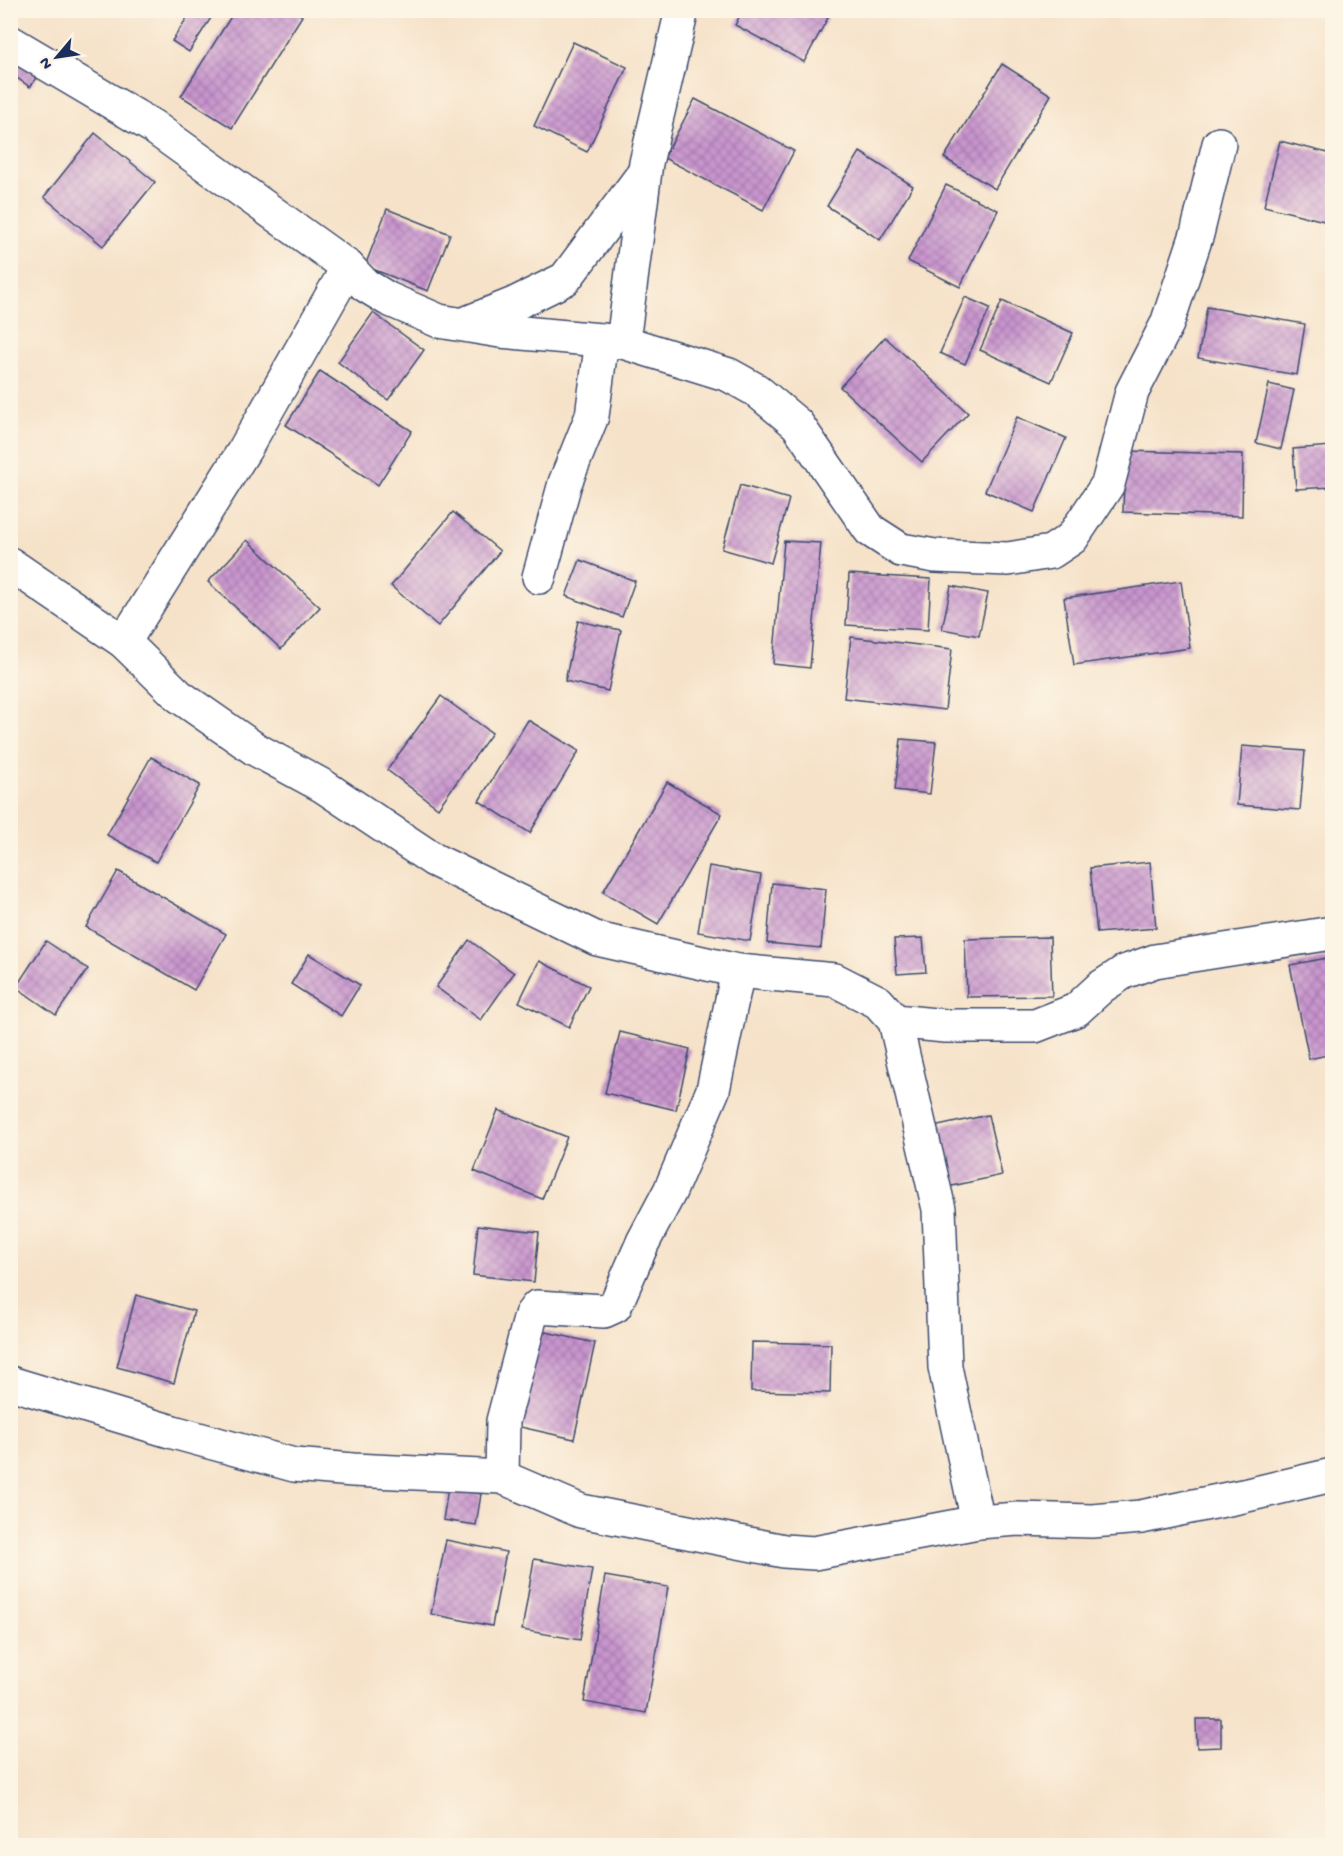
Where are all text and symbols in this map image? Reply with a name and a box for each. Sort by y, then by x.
north arrow [27,27,87,87]
text: N [36,53,58,72]

